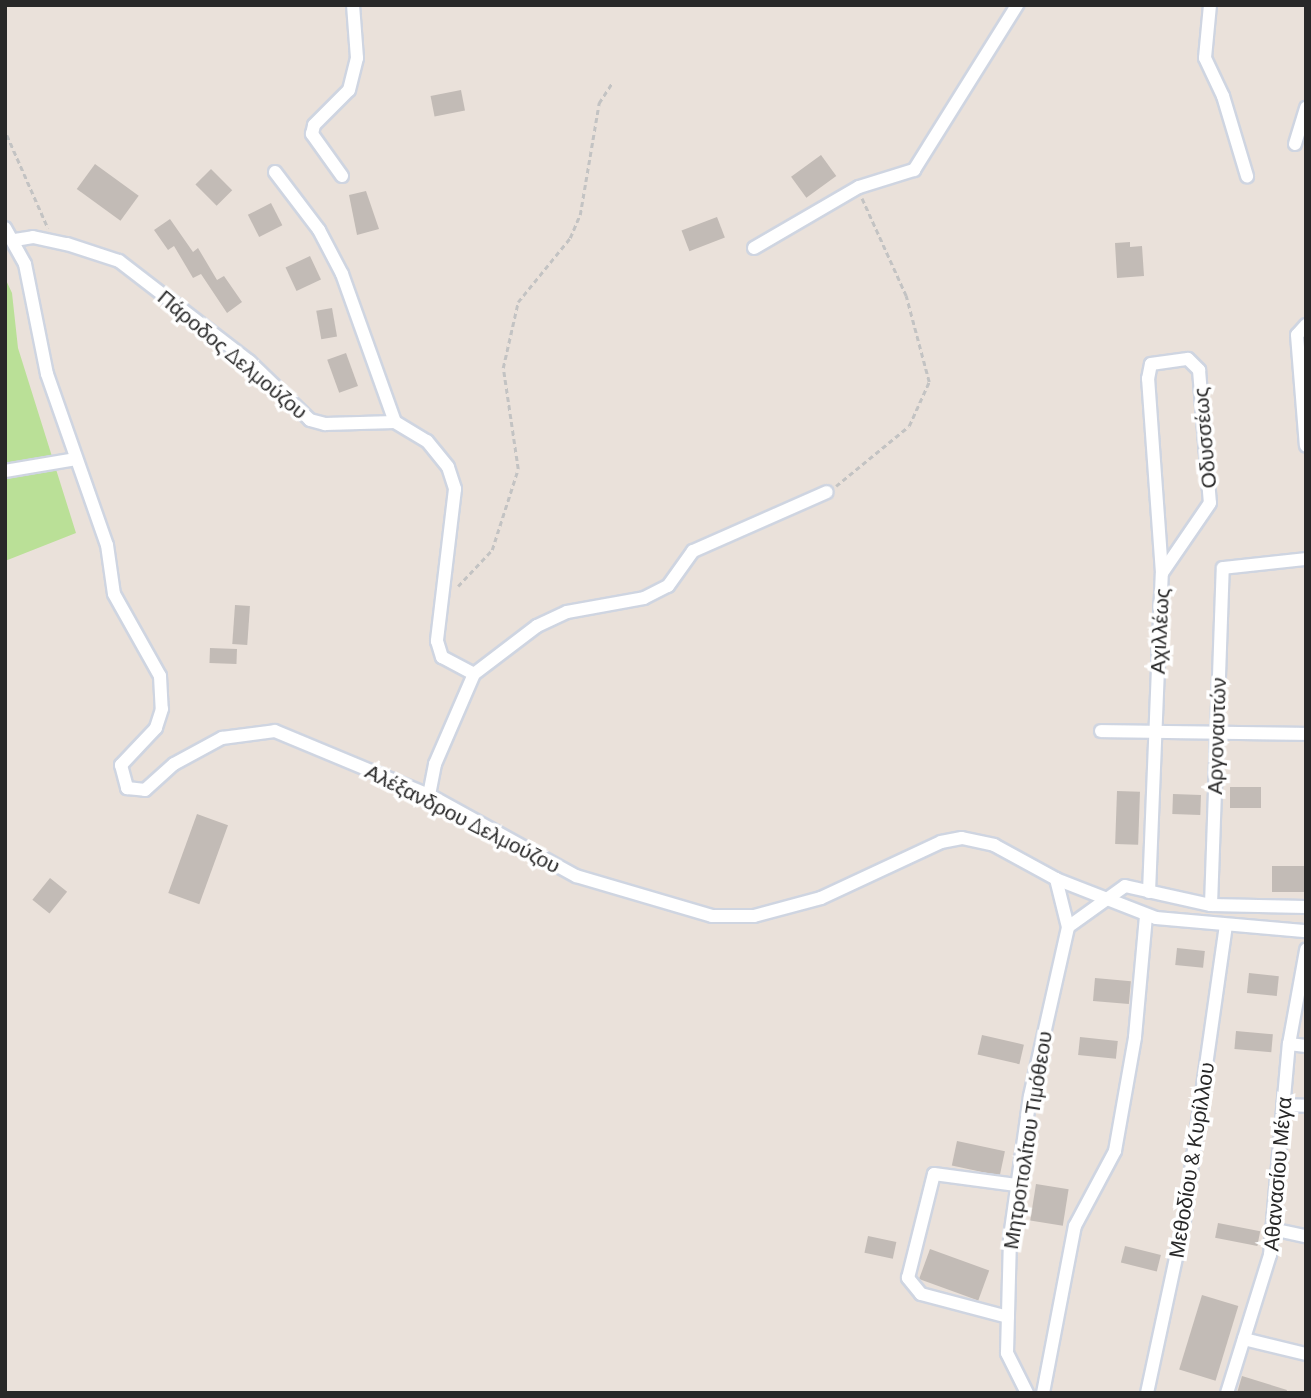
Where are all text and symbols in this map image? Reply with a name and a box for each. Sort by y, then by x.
street label: Πάροδος Δελμούζου [153,284,313,424]
street label: Οδυσσέως [1187,386,1221,490]
street label: Αχιλλέως [1144,587,1174,675]
street label: Αργοναυτών [1201,677,1231,795]
street label: Αλέξανδρου Δελμούζου [361,758,565,878]
street label: Μητροπολίτου Τιμόθεου [997,1029,1057,1251]
street label: Μεθοδίου & Κυρίλλου [1163,1060,1219,1260]
street label: Αθανασίου Μέγα [1258,1096,1296,1252]

